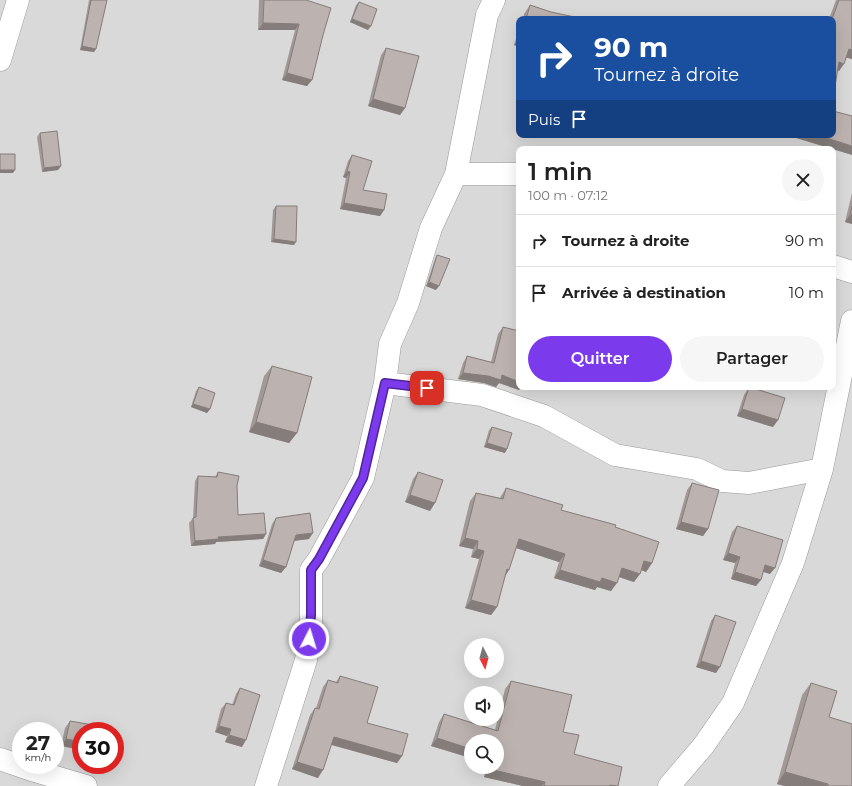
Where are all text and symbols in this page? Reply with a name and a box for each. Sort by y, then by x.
text: 90 m [594,30,668,64]
icon: right [528,32,580,84]
text: Tournez à droite [594,64,739,86]
icon: arrive [568,108,590,130]
text: Puis [528,110,560,129]
text: 1 min [528,157,592,186]
button: close [782,159,824,201]
text: 100 m · 07:12 [528,187,608,203]
icon: right [528,230,550,252]
text: Tournez à droite [562,231,690,250]
text: 90 m [785,231,824,250]
icon: arrive [528,282,550,304]
text: Arrivée à destination [562,283,726,302]
text: 10 m [789,283,824,302]
button: Quitter [528,336,672,382]
button: Partager [680,336,824,382]
pin [410,371,444,405]
icon: arrive [416,377,438,399]
position arrow [288,618,330,660]
north arrow [464,638,504,678]
map controls [464,638,504,774]
button: sound [464,686,504,726]
speed limit sign: 30 [72,722,124,774]
text: 27 [26,731,50,755]
button: search [464,734,504,774]
text: km/h [25,751,51,764]

